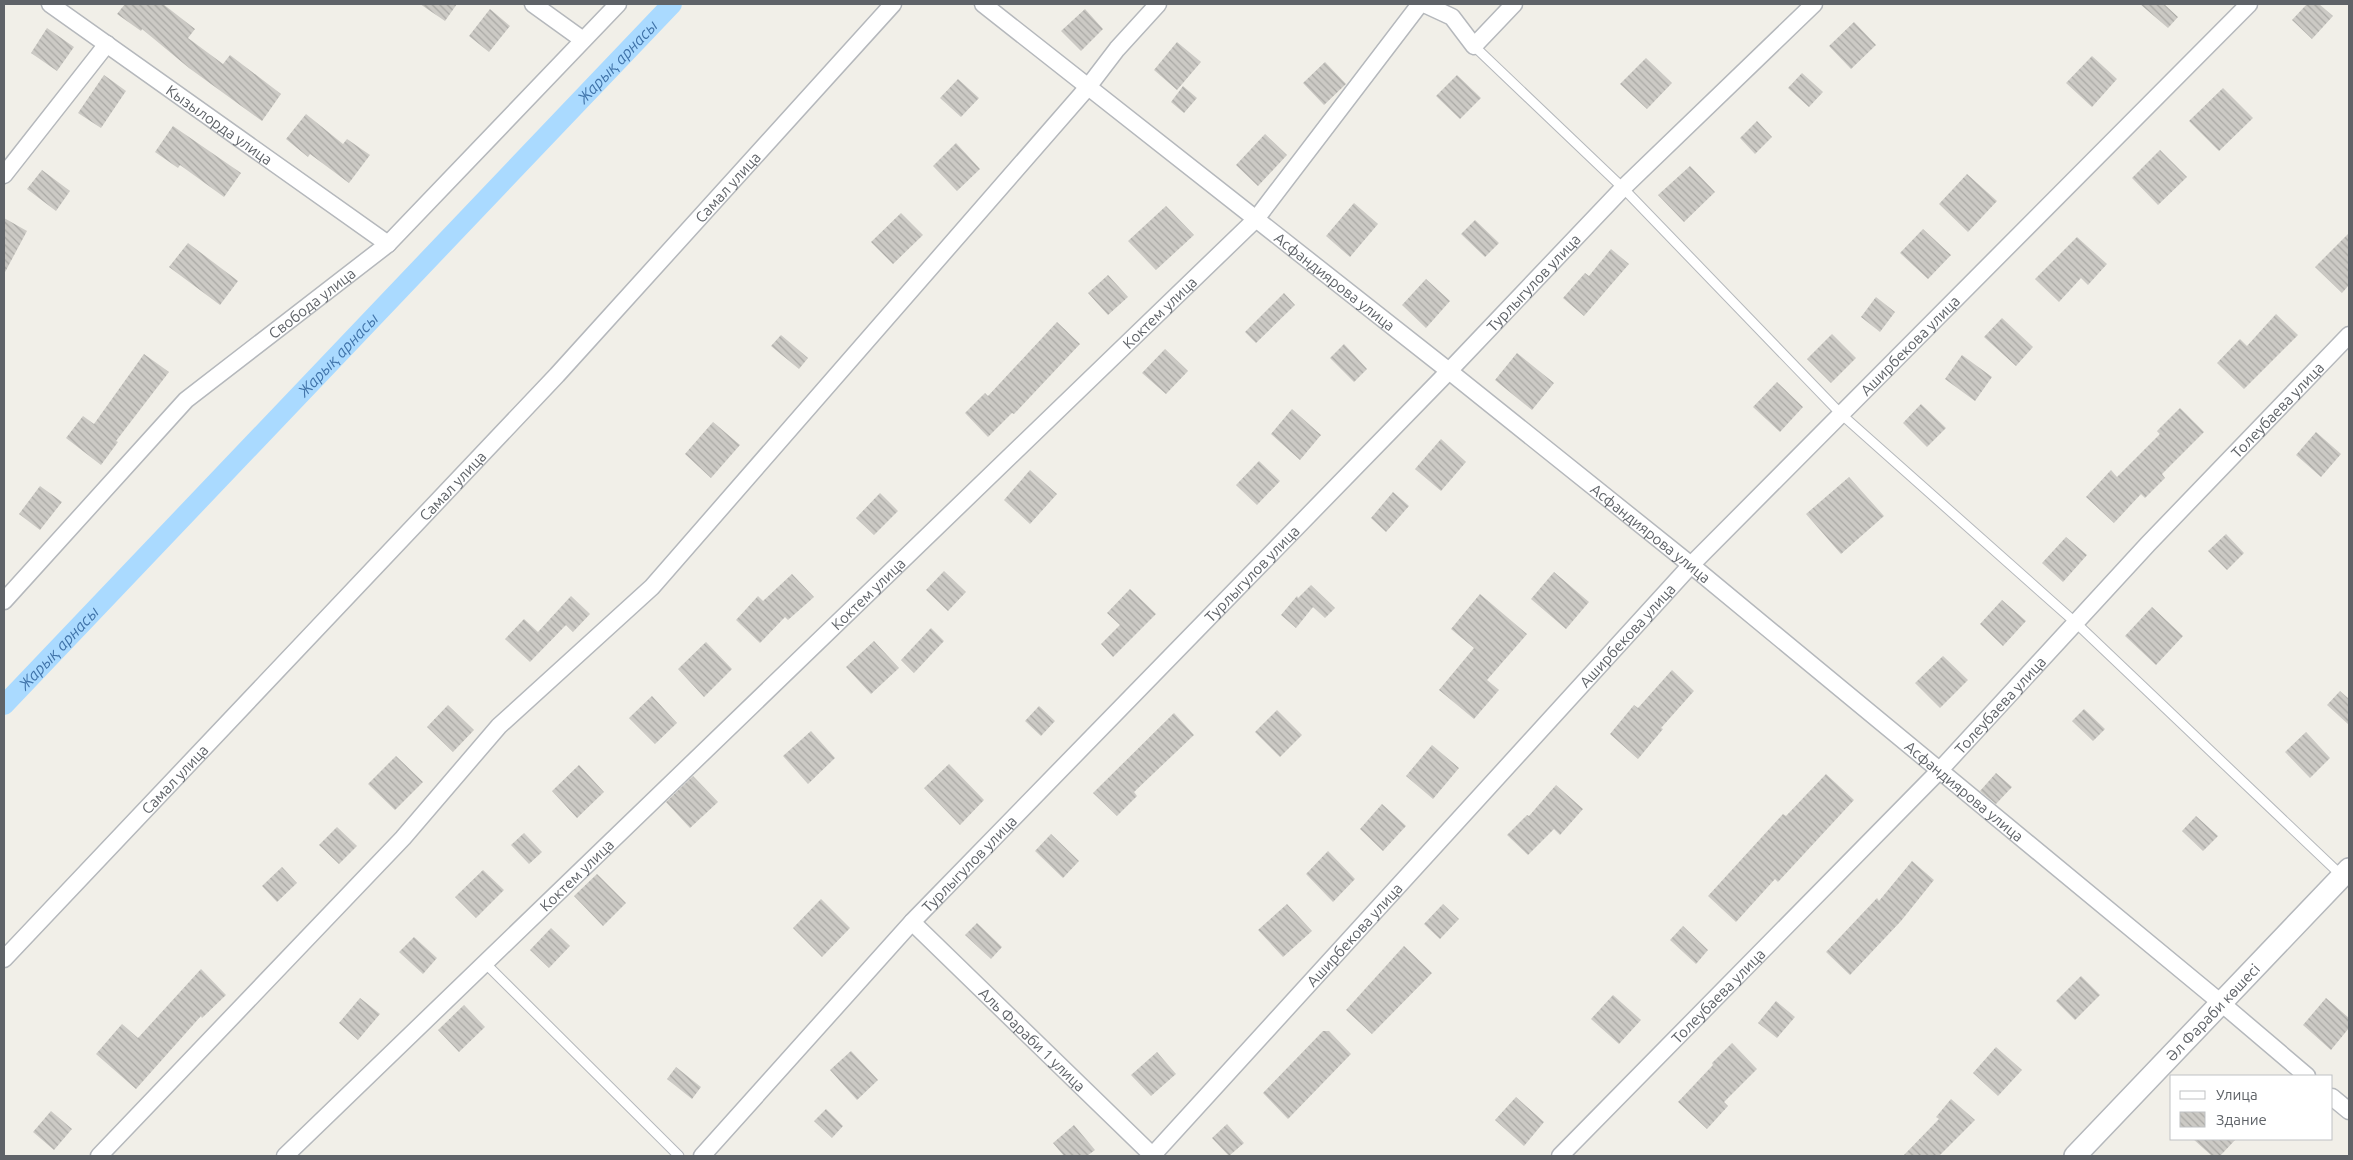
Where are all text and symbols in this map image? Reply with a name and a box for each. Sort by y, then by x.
water label: Жарық арнасы [573,16,661,107]
street label: Кызылорда улица [163,81,276,168]
street label: Самал улица [691,148,763,226]
street label: Асфандиярова улица [1271,229,1399,334]
street label: Турлыгулов улица [1483,230,1583,335]
street label: Свобода улица [265,264,358,342]
street label: Коктем улица [1119,273,1200,352]
street label: Аширбекова улица [1857,292,1963,398]
water label: Жарық арнасы [294,309,382,401]
street label: Толеубаева улица [2227,358,2327,461]
street label: Самал улица [416,447,489,524]
street label: Асфандиярова улица [1588,480,1714,586]
street label: Турлыгулов улица [1201,522,1302,625]
street label: Коктем улица [827,554,908,633]
street label: Аширбекова улица [1576,580,1678,690]
water label: Жарық арнасы [14,602,102,694]
street label: Толеубаева улица [1951,653,2049,757]
street label: Асфандиярова улица [1902,737,2027,845]
street label: Самал улица [138,741,211,817]
street label: Турлыгулов улица [918,812,1020,915]
street label: Коктем улица [536,835,617,914]
street label: Аширбекова улица [1303,879,1405,989]
street label: Толеубаева улица [1668,945,1768,1047]
street label: Әл Фараби көшесі [2162,960,2263,1064]
street label: Аль Фараби 1 улица [976,984,1089,1094]
legend [2170,1075,2333,1140]
text: Улица [2216,1086,2258,1103]
text: Здание [2216,1111,2267,1128]

